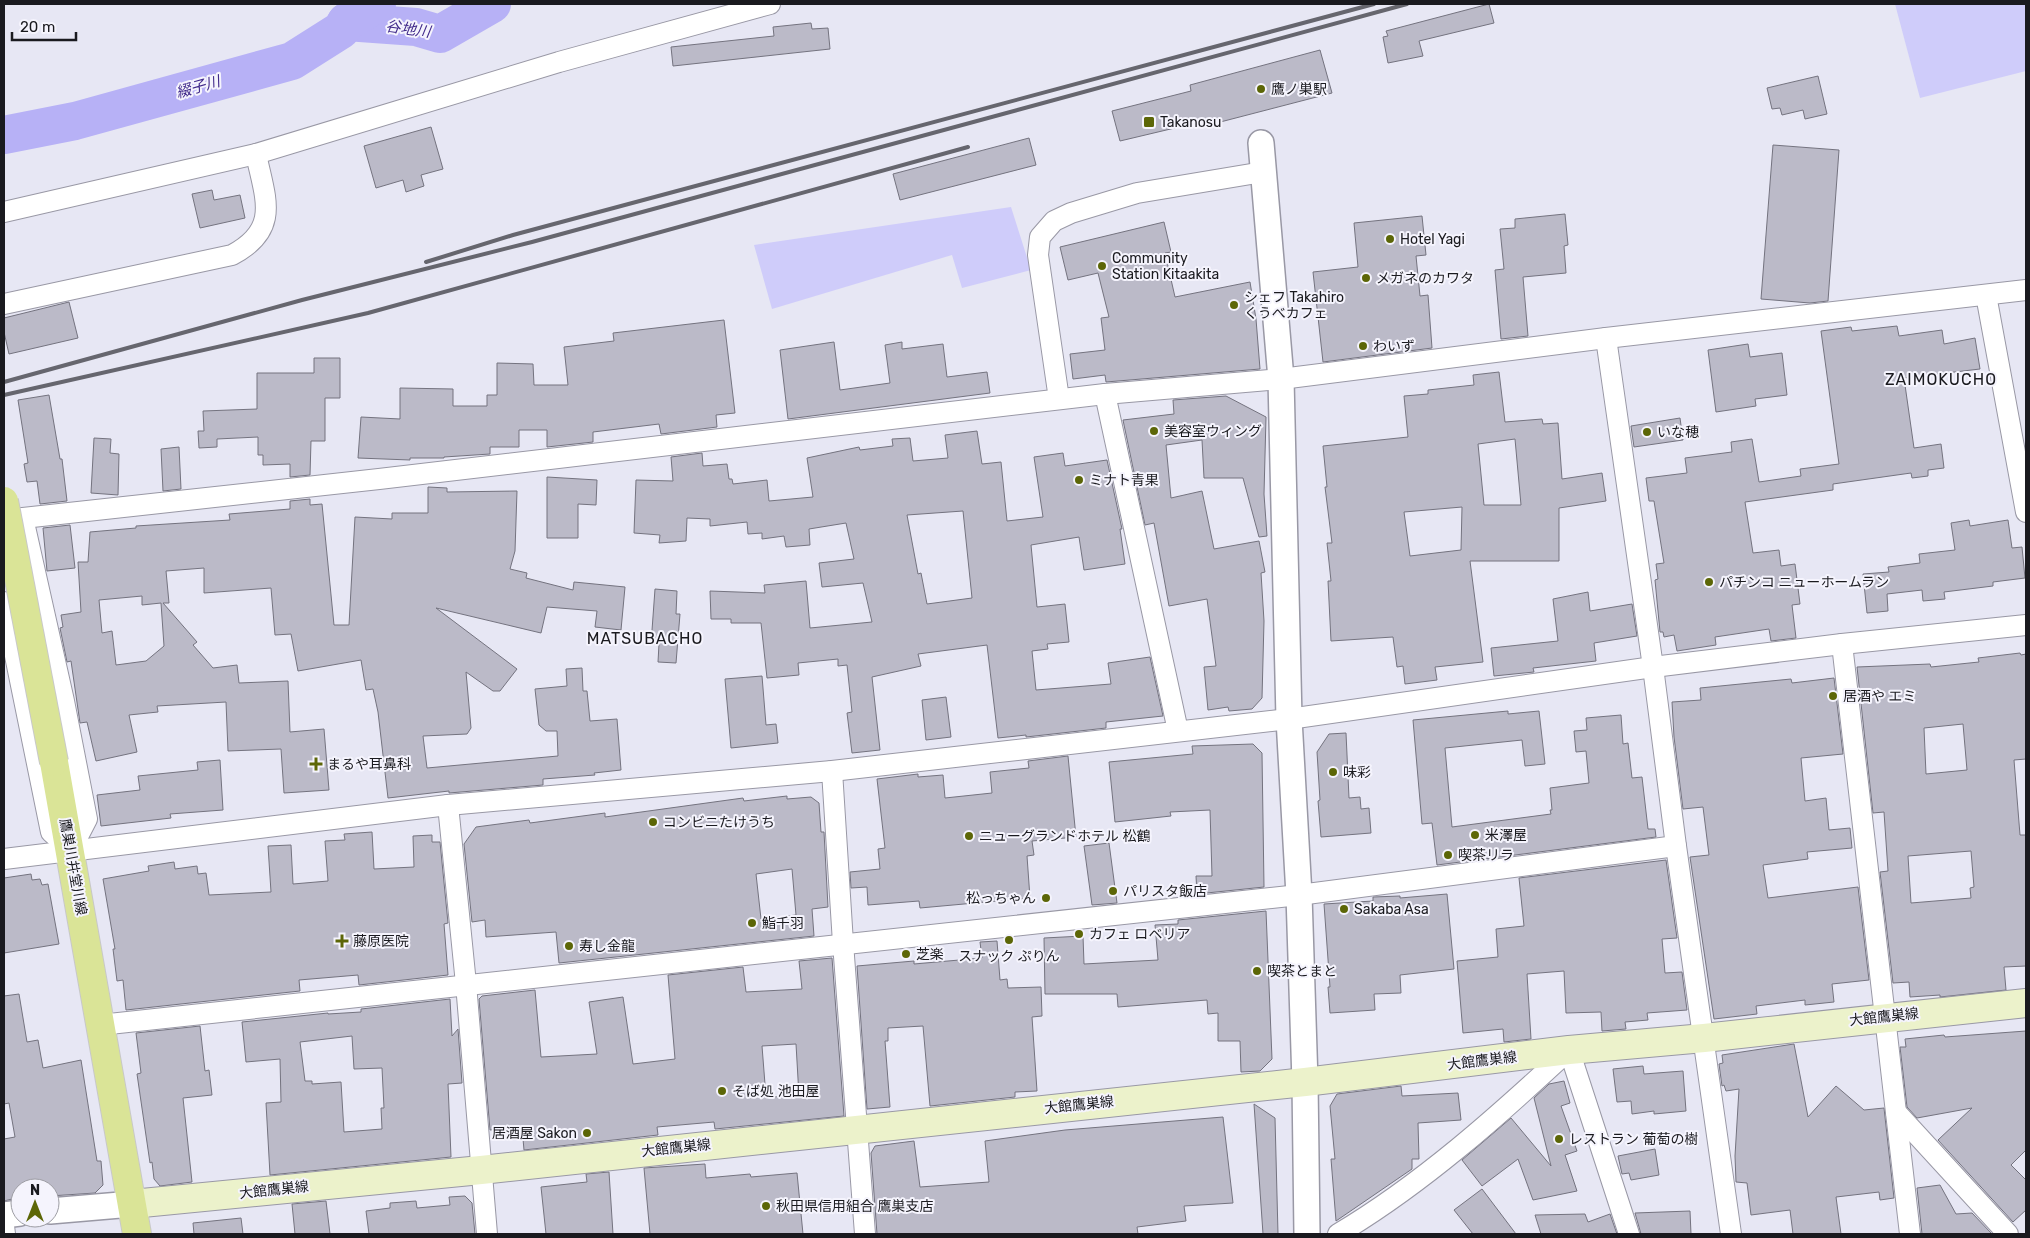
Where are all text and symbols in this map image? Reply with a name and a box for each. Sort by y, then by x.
scale bar [12,10,76,42]
water label: 谷地川 [384,17,434,41]
text: 20 m [20,18,55,36]
water label: 綴子川 [174,72,224,102]
place label: 鷹ノ巣駅 [1271,81,1327,98]
marker: 鷹ノ巣駅 [1255,83,1267,95]
place label: Takanosu [1160,114,1221,131]
marker: Takanosu [1142,115,1156,129]
place label: Hotel Yagi [1400,231,1465,248]
marker: Hotel Yagi [1384,233,1396,245]
place label: Community Station Kitaakita [1112,250,1219,283]
marker: Community Station Kitaakita [1096,260,1108,272]
place label: メガネのカワタ [1376,270,1474,287]
marker: メガネのカワタ [1360,272,1372,284]
place label: シェフ Takahiro くうべカフェ [1244,289,1344,322]
marker: シェフ Takahiro くうべカフェ [1228,299,1240,311]
place label: わいず [1373,338,1415,355]
marker: わいず [1357,340,1369,352]
district label: ZAIMOKUCHO [1885,370,1997,389]
place label: 美容室ウィング [1164,423,1262,440]
place label: いな穂 [1657,424,1699,441]
marker: 美容室ウィング [1148,425,1160,437]
marker: いな穂 [1641,426,1653,438]
place label: ミナト青果 [1089,472,1159,489]
marker: ミナト青果 [1073,474,1085,486]
place label: パチンコ ニューホームラン [1719,574,1889,591]
marker: パチンコ ニューホームラン [1703,576,1715,588]
district label: MATSUBACHO [587,629,703,648]
place label: 居酒や エミ [1843,688,1916,705]
marker: 居酒や エミ [1827,690,1839,702]
place label: まるや耳鼻科 [327,756,411,773]
marker: まるや耳鼻科 [309,757,323,771]
place label: 味彩 [1343,764,1371,781]
marker: 味彩 [1327,766,1339,778]
place label: コンビニたけうち [663,814,775,831]
marker: コンビニたけうち [647,816,659,828]
street label: 鷹巣川井堂川線 [56,817,90,917]
place label: 米澤屋 [1485,827,1527,844]
place label: ニューグランドホテル 松鶴 [979,828,1150,845]
marker: 米澤屋 [1469,829,1481,841]
marker: ニューグランドホテル 松鶴 [963,830,975,842]
place label: 喫茶リラ [1458,847,1514,864]
marker: 喫茶リラ [1442,849,1454,861]
place label: パリスタ飯店 [1123,883,1207,900]
marker: パリスタ飯店 [1107,885,1119,897]
place label: 松っちゃん [966,890,1036,907]
marker: 松っちゃん [1040,892,1052,904]
place label: Sakaba Asa [1354,901,1429,918]
marker: Sakaba Asa [1338,903,1350,915]
place label: 鮨千羽 [762,915,804,932]
marker: 鮨千羽 [746,917,758,929]
place label: カフェ ロベリア [1089,926,1190,943]
marker: カフェ ロベリア [1073,928,1085,940]
place label: 藤原医院 [353,933,409,950]
marker: 藤原医院 [335,934,349,948]
marker: スナック ぷりん [1003,934,1015,946]
place label: 寿し金龍 [579,938,635,955]
marker: 寿し金龍 [563,940,575,952]
place label: 芝楽 [916,946,944,963]
marker: 芝楽 [900,948,912,960]
place label: スナック ぷりん [958,948,1060,965]
place label: 喫茶とまと [1267,963,1337,980]
marker: 喫茶とまと [1251,965,1263,977]
street label: 大館鷹巣線 [1848,1005,1920,1029]
street label: 大館鷹巣線 [1446,1048,1518,1074]
place label: そば処 池田屋 [732,1083,819,1100]
marker: そば処 池田屋 [716,1085,728,1097]
street label: 大館鷹巣線 [1043,1093,1115,1117]
place label: 居酒屋 Sakon [492,1125,577,1142]
marker: 居酒屋 Sakon [581,1127,593,1139]
place label: レストラン 葡萄の樹 [1569,1131,1698,1148]
marker: レストラン 葡萄の樹 [1553,1133,1565,1145]
street label: 大館鷹巣線 [640,1136,712,1160]
north arrow [10,1178,60,1228]
street label: 大館鷹巣線 [238,1178,310,1202]
text: N [30,1182,40,1199]
place label: 秋田県信用組合 鷹巣支店 [776,1198,933,1215]
marker: 秋田県信用組合 鷹巣支店 [760,1200,772,1212]

